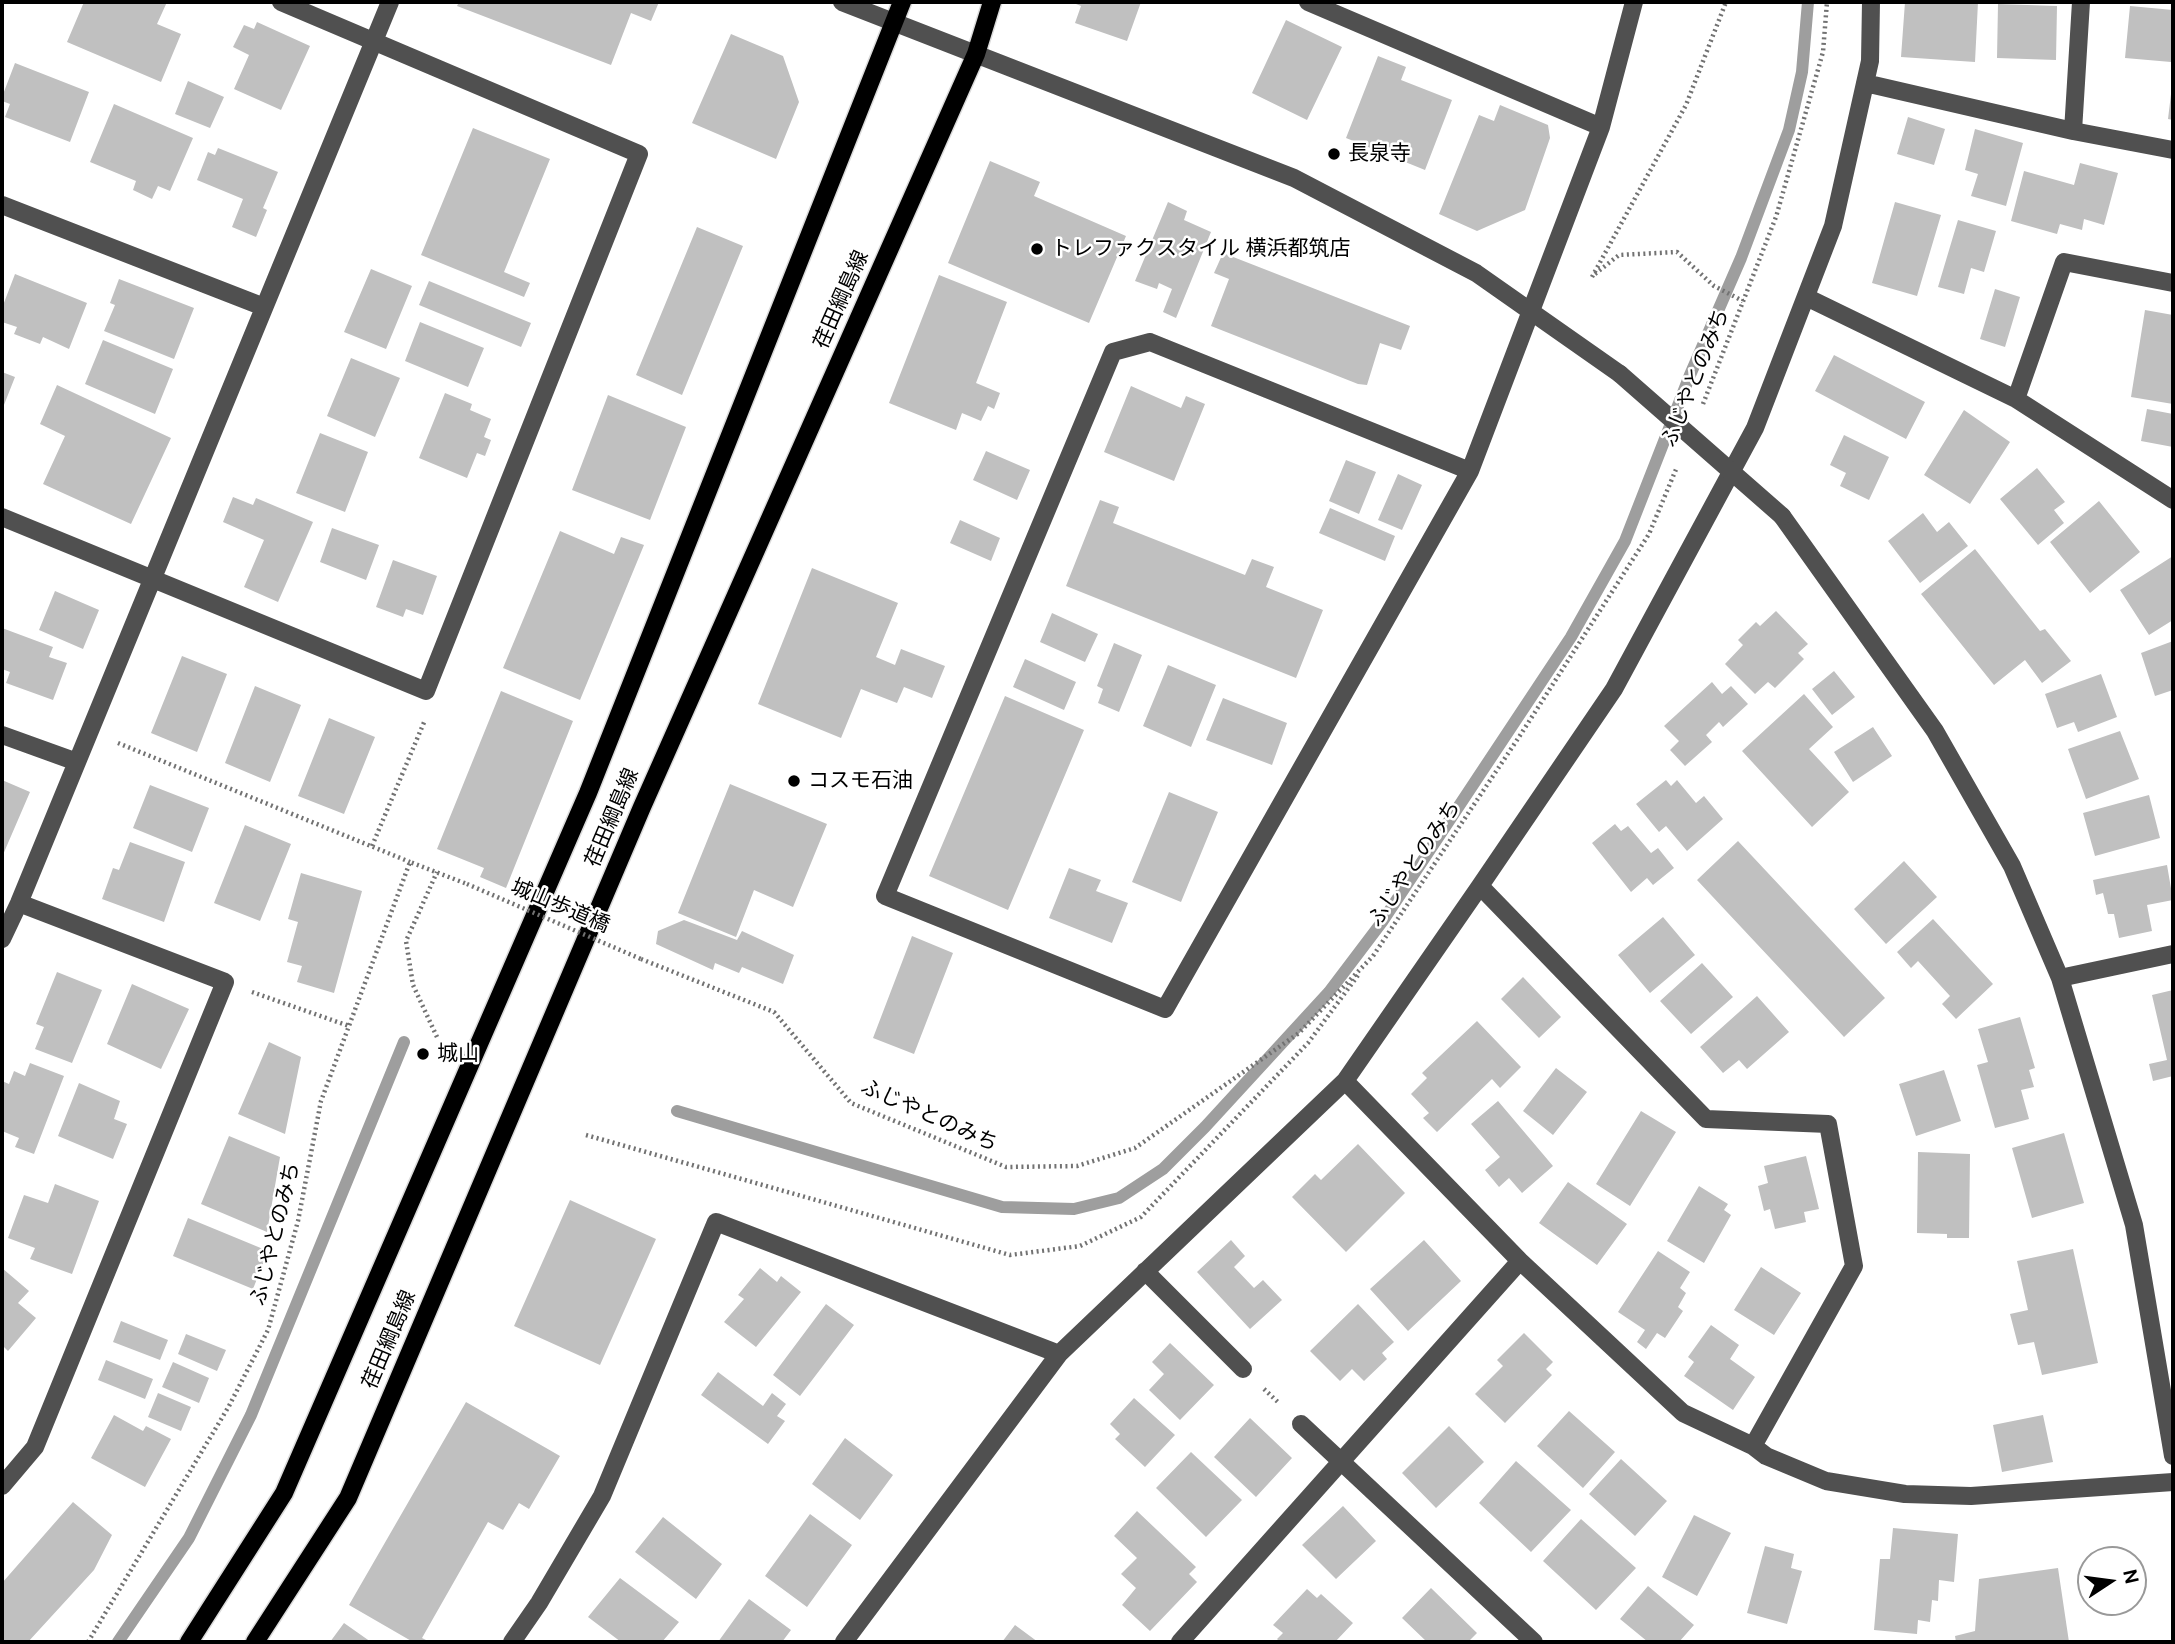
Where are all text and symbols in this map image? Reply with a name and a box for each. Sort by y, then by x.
place label: 長泉寺 [1348,141,1411,167]
marker: 長泉寺 [1326,146,1342,162]
place label: トレファクスタイル 横浜都筑店 [1051,236,1351,262]
marker: トレファクスタイル 横浜都筑店 [1029,241,1045,257]
street label: 荏田綱島線 [809,247,875,353]
street label: ふじやとのみち [1657,305,1735,451]
street label: 荏田綱島線 [581,765,645,871]
place label: コスモ石油 [808,768,913,794]
marker: コスモ石油 [786,773,802,789]
street label: ふじやとのみち [1363,796,1467,932]
street label: 城山歩道橋 [507,875,613,939]
place label: 城山 [437,1041,479,1067]
marker: 城山 [415,1046,431,1062]
street label: ふじやとのみち [857,1075,1001,1157]
street label: ふじやとのみち [246,1160,306,1308]
street label: 荏田綱島線 [358,1287,422,1393]
north arrow [2077,1546,2147,1616]
text: N [2117,1567,2145,1586]

